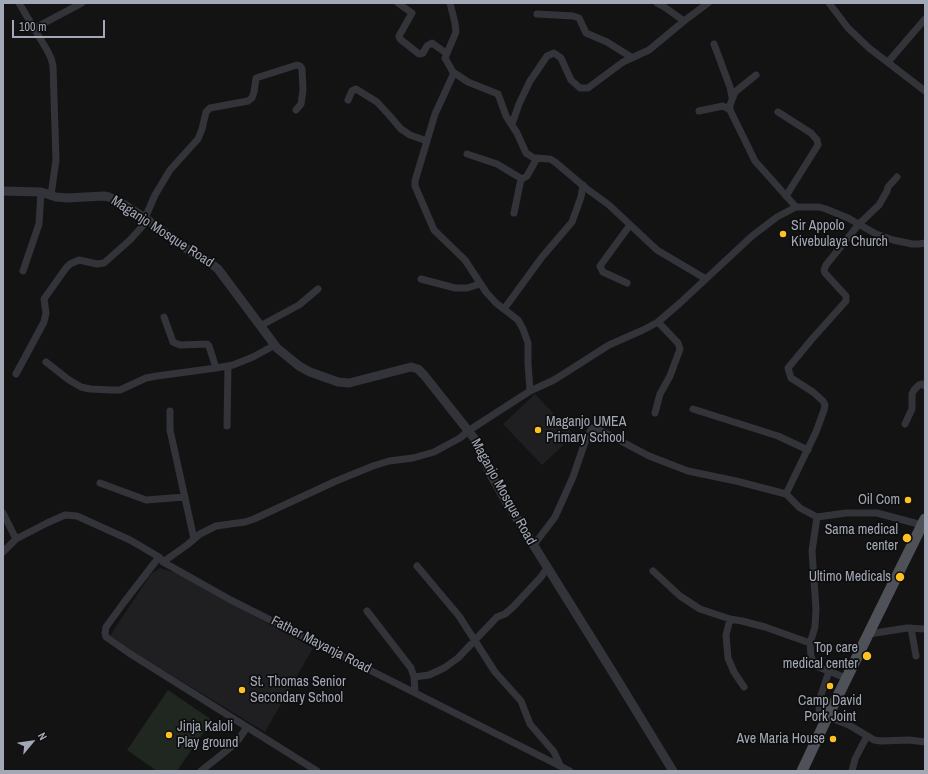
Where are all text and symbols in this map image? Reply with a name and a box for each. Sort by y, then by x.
scale bar [14,12,107,38]
text: 100 m [19,19,46,35]
street label: Maganjo Mosque Road [108,193,216,271]
place label: Sir Appolo Kivebulaya Church [791,218,888,250]
marker: Sir Appolo Kivebulaya Church [778,229,788,239]
place label: Maganjo UMEA Primary School [546,414,626,446]
marker: Maganjo UMEA Primary School [533,425,543,435]
street label: Maganjo Mosque Road [467,436,539,548]
place label: Oil Com [858,492,900,508]
marker: Oil Com [903,495,913,505]
place label: Sama medical center [825,522,898,554]
marker: Sama medical center [901,532,913,544]
place label: Ultimo Medicals [809,569,891,585]
marker: Ultimo Medicals [894,571,906,583]
street label: Father Mayanja Road [268,613,374,677]
place label: Top care medical center [783,640,858,672]
marker: Top care medical center [861,650,873,662]
place label: St. Thomas Senior Secondary School [250,674,346,706]
marker: Camp David Pork Joint [825,681,835,691]
marker: St. Thomas Senior Secondary School [237,685,247,695]
place label: Camp David Pork Joint [798,693,862,726]
place label: Jinja Kaloli Play ground [177,719,238,752]
north arrow [12,722,52,762]
text: N [35,730,50,742]
marker: Jinja Kaloli Play ground [164,730,174,740]
place label: Ave Maria House [737,731,825,747]
marker: Ave Maria House [828,734,838,744]

